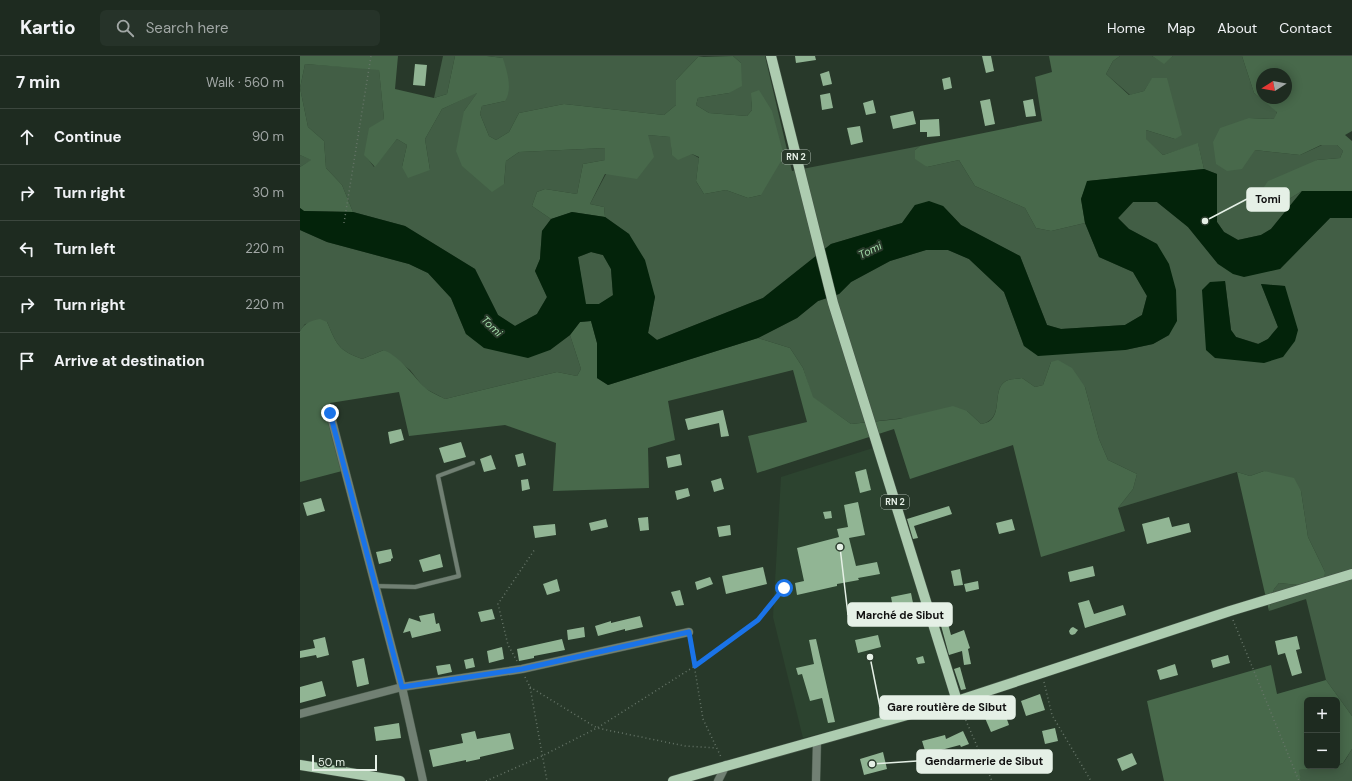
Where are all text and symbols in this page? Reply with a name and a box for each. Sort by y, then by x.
search box [100,10,380,46]
text: Kartio [20,15,76,40]
icon: search [114,17,136,39]
text: Search here [146,18,228,38]
text: Home [1107,19,1145,37]
text: Map [1167,19,1195,37]
text: About [1217,19,1257,37]
text: Contact [1279,19,1332,37]
north arrow [1256,68,1292,104]
text: 7 min [16,71,60,93]
text: Walk · 560 m [206,74,284,91]
icon: ahead [16,126,38,148]
text: Continue [54,127,122,147]
text: 90 m [252,128,284,145]
road number: RN 2 [782,150,810,164]
icon: right [16,182,38,204]
text: Turn right [54,183,125,203]
text: 30 m [252,184,284,201]
callout: Tomi [1247,188,1289,211]
text: Tomi [1255,192,1281,206]
icon: left [16,238,38,260]
water label: Tomi [856,238,884,262]
text: Turn left [54,239,115,259]
text: 220 m [245,240,284,257]
icon: right [16,294,38,316]
text: Turn right [54,295,125,315]
text: 220 m [245,296,284,313]
water label: Tomi [478,313,506,340]
icon: arrive [16,350,38,372]
text: Arrive at destination [54,351,205,371]
route end [321,404,339,422]
road number: RN 2 [881,495,909,509]
route start [775,579,793,597]
callout: Marché de Sibut [848,603,952,626]
text: Marché de Sibut [856,608,944,622]
callout: Gare routière de Sibut [880,696,1015,719]
map controls [1304,697,1340,769]
button: + [1304,697,1340,733]
text: Gare routière de Sibut [887,700,1007,714]
button: − [1304,733,1340,769]
callout: Gendarmerie de Sibut [917,750,1052,773]
scale bar [312,753,377,772]
text: Gendarmerie de Sibut [925,754,1044,768]
text: 50 m [318,755,345,769]

